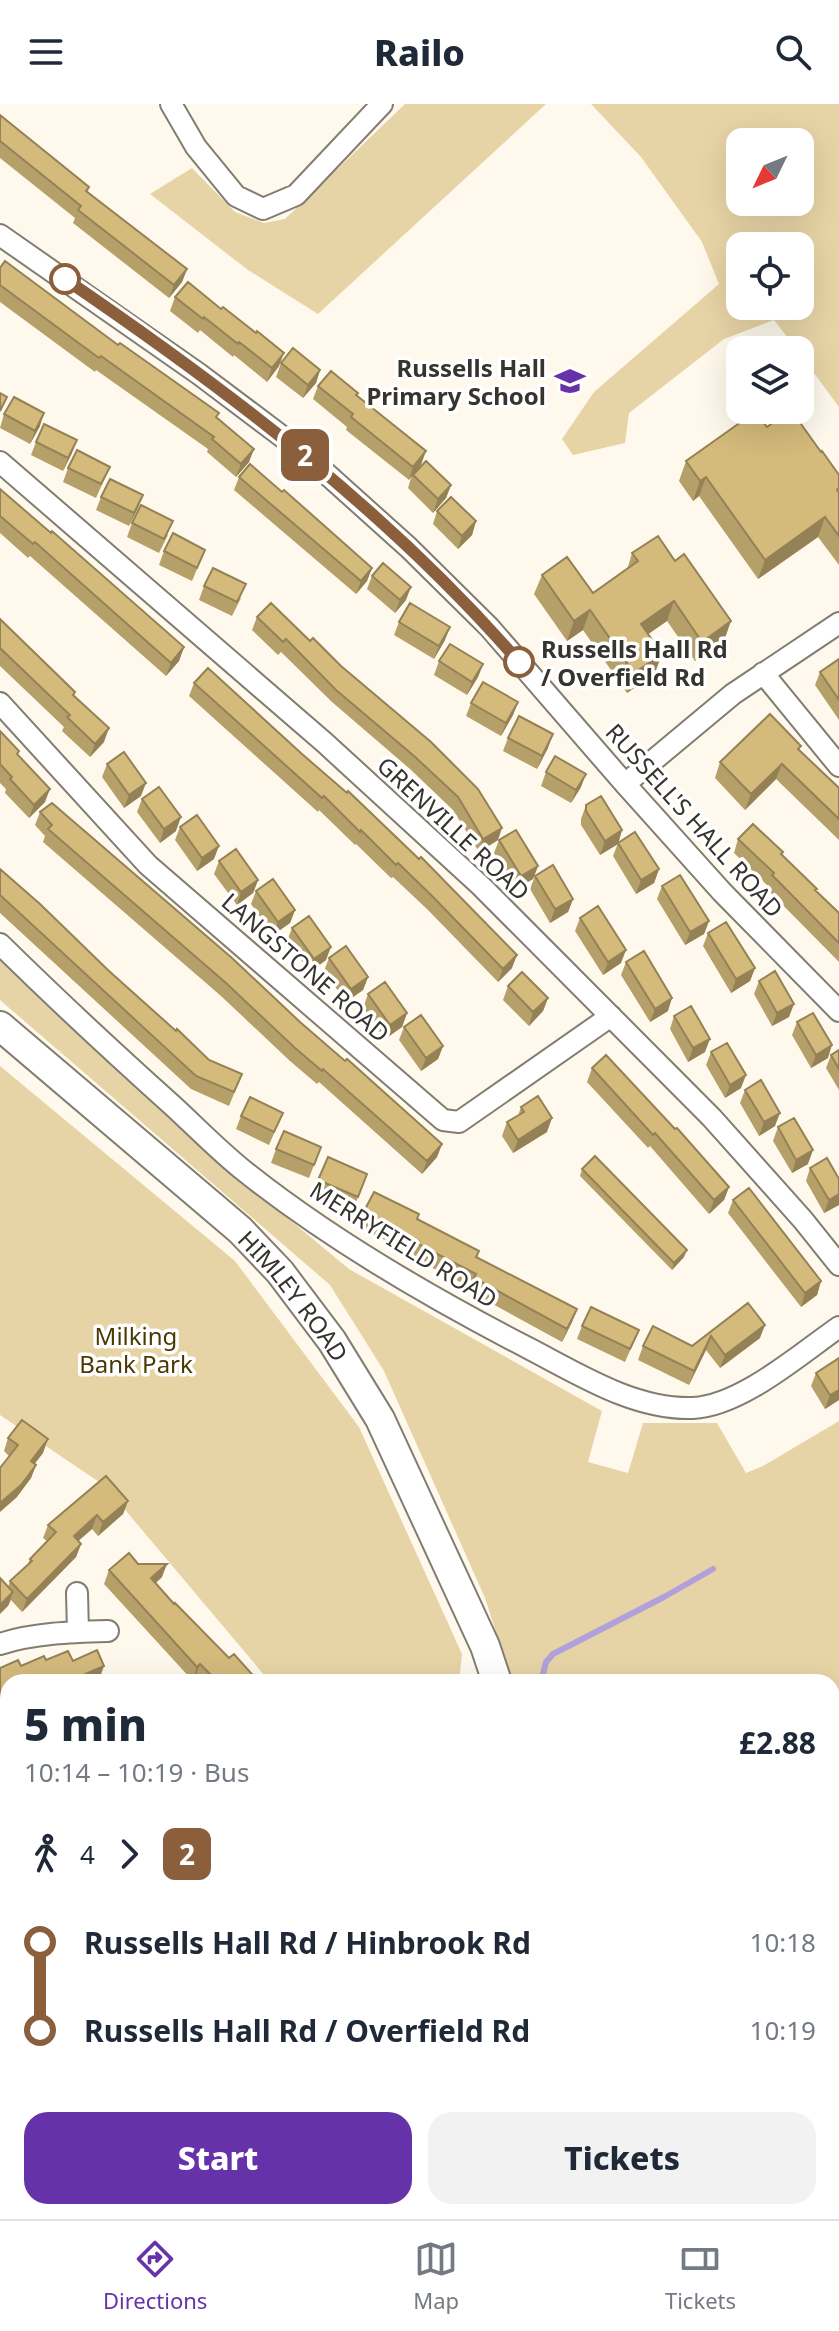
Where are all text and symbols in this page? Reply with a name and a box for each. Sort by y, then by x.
text: Railo [374,28,465,77]
icon: menu [24,30,68,74]
icon: search [771,30,815,74]
north arrow [726,128,814,216]
map controls [726,128,814,424]
button: locate [726,232,814,320]
unlabelled marker [50,264,80,294]
button: layers [726,336,814,424]
place label: Russells Hall Primary School [366,351,546,412]
school or university icon: Russells Hall Primary School [553,364,587,398]
line badge: 2 [279,429,331,481]
text: 2 [297,436,313,474]
place label: Russells Hall Rd / Overfield Rd [541,632,728,693]
marker: Russells Hall Rd / Overfield Rd [504,647,534,677]
street label: RUSSELL'S HALL ROAD [599,716,791,924]
street label: GRENVILLE ROAD [371,749,537,907]
street label: LANGSTONE ROAD [215,885,397,1049]
street label: MERRYFIELD ROAD [304,1173,504,1315]
street label: HIMLEY ROAD [232,1222,357,1367]
park label: Milking Bank Park [79,1319,193,1380]
text: 5 min [24,1694,147,1754]
text: £2.88 [739,1722,816,1763]
text: 10:14 – 10:19 · Bus [24,1754,249,1790]
icon: walk [24,1832,68,1876]
icon: forward [107,1832,151,1876]
text: 2 [179,1835,195,1873]
text: 4 [80,1836,95,1872]
text: Russells Hall Rd / Hinbrook Rd [84,1922,531,1963]
text: 10:18 [750,1924,816,1960]
text: Russells Hall Rd / Overfield Rd [84,2010,530,2051]
text: 10:19 [750,2012,816,2048]
button: Start [24,2112,412,2204]
button: Tickets [428,2112,816,2204]
tab: Directions [103,2237,207,2315]
tab: Map [413,2237,459,2315]
tab: Tickets [665,2237,736,2315]

